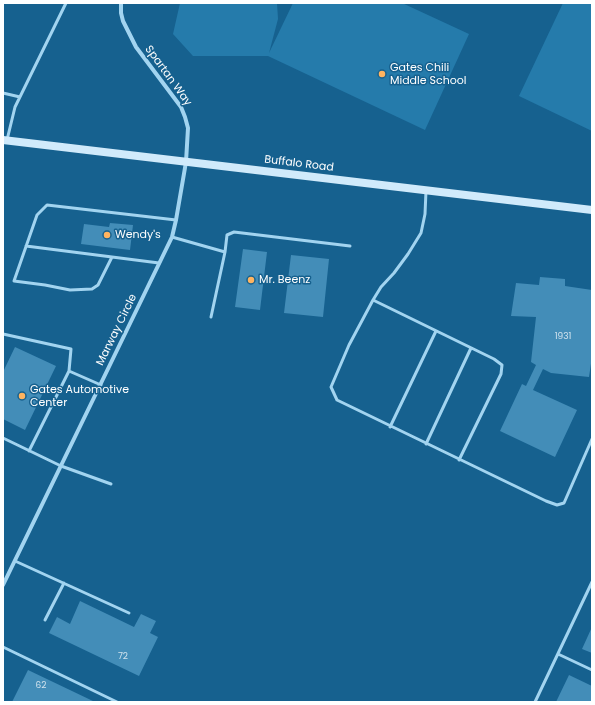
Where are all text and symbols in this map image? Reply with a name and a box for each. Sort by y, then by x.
street label: Spartan Way [142,43,194,109]
place label: Gates Chili Middle School [390,61,466,87]
marker: Gates Chili Middle School [377,69,387,79]
street label: Buffalo Road [264,153,334,175]
place label: Wendy's [115,228,161,242]
marker: Wendy's [102,230,112,240]
place label: Mr. Beenz [259,273,310,287]
marker: Mr. Beenz [246,275,256,285]
street label: Marway Circle [94,292,140,368]
house number: 1931 [555,332,571,342]
place label: Gates Automotive Center [30,383,129,409]
marker: Gates Automotive Center [17,391,27,401]
house number: 72 [118,652,128,662]
house number: 62 [36,681,46,691]

